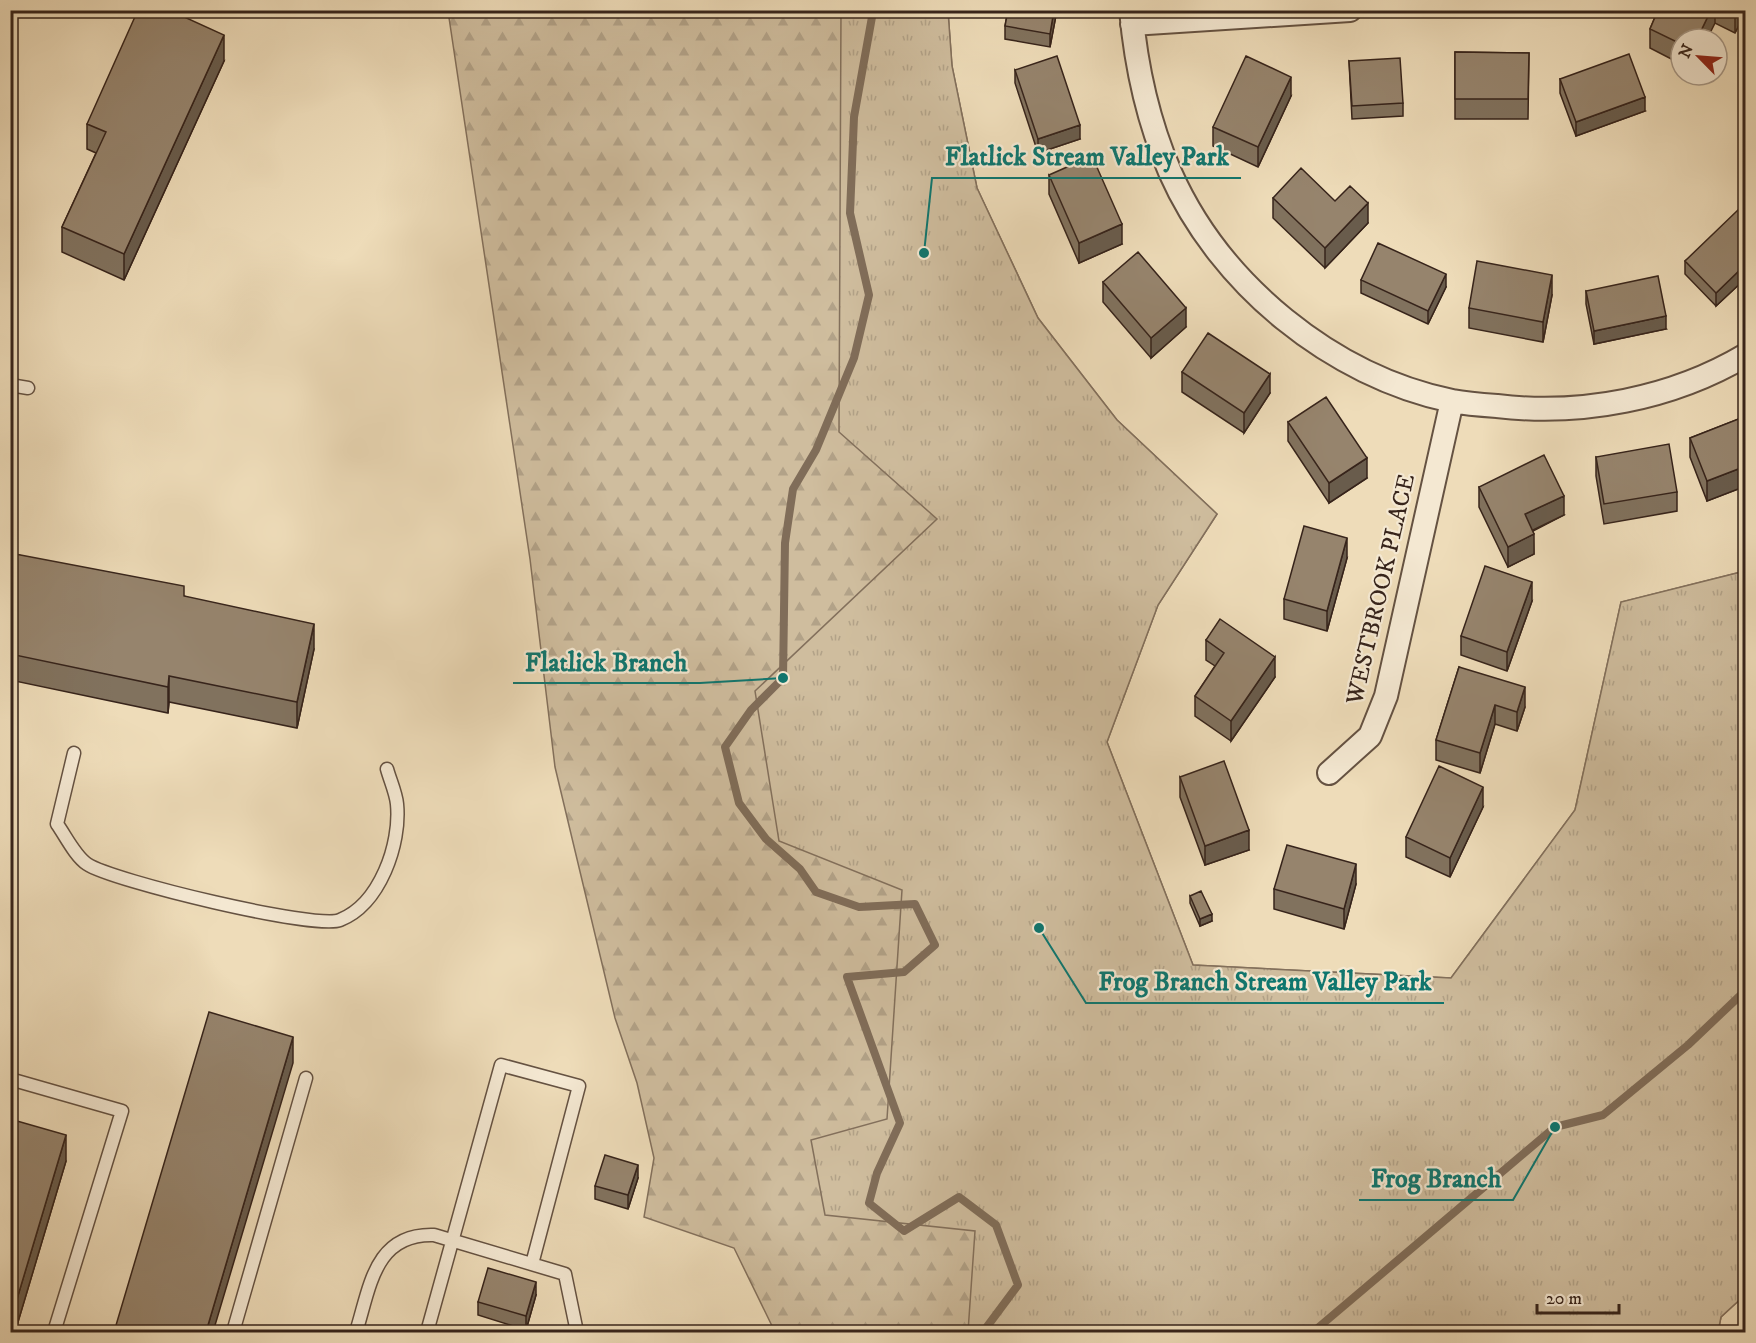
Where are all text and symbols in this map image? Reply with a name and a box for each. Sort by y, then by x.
north arrow [1669,27,1729,87]
text: N [1674,41,1698,61]
callout: Flatlick Stream Valley Park [932,134,1241,178]
text: Flatlick Stream Valley Park [945,141,1230,174]
street label: WESTBROOK PLACE [1340,471,1422,709]
callout: Flatlick Branch [513,639,700,683]
text: Flatlick Branch [525,647,688,680]
callout: Frog Branch Stream Valley Park [1086,959,1444,1003]
text: Frog Branch Stream Valley Park [1098,966,1433,999]
callout: Frog Branch [1359,1156,1513,1200]
text: Frog Branch [1371,1163,1502,1196]
scale bar [1537,1277,1620,1315]
text: 20 m [1546,1288,1582,1310]

